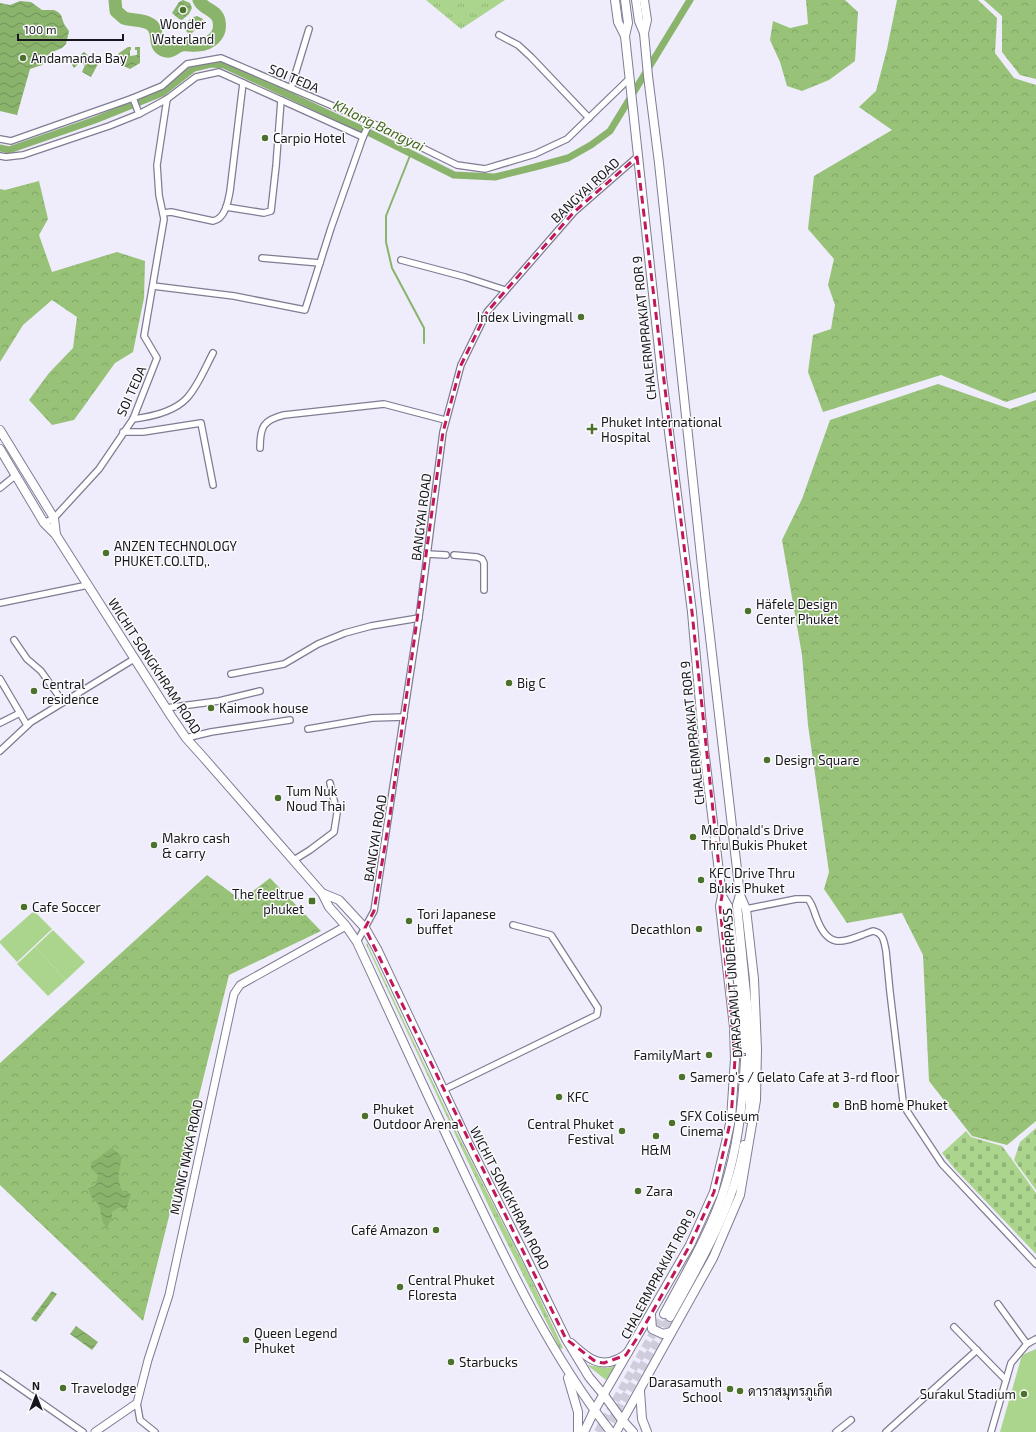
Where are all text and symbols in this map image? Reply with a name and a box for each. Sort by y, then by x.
marker: Wonder Waterland [178,5,188,15]
scale bar [18,16,123,42]
place label: Wonder Waterland [152,16,214,47]
text: 100 m [24,22,56,36]
place label: Andamanda Bay [31,50,127,66]
marker: Andamanda Bay [18,53,28,63]
street label: SOI TEDA [266,60,322,96]
water label: Khlong Bangyai [331,96,428,155]
place label: Carpio Hotel [273,130,346,146]
marker: Carpio Hotel [260,133,270,143]
street label: BANGYAI ROAD [547,154,623,226]
street label: CHALERMPRAKIAT ROR 9 [628,255,660,401]
place label: Index Livingmall [477,309,573,325]
marker: Index Livingmall [576,312,586,322]
street label: SOI TEDA [113,363,149,419]
place label: Phuket International Hospital [601,414,722,445]
marker: Phuket International Hospital [586,423,598,435]
street label: BANGYAI ROAD [408,472,434,562]
place label: ANZEN TECHNOLOGY PHUKET.CO.LTD,. [114,538,238,569]
marker: ANZEN TECHNOLOGY PHUKET.CO.LTD,. [101,548,111,558]
street label: WICHIT SONGKHRAM ROAD [105,595,205,737]
place label: Häfele Design Center Phuket [756,596,839,627]
marker: Häfele Design Center Phuket [743,606,753,616]
street label: CHALERMPRAKIAT ROR 9 [676,660,708,806]
place label: Big C [517,675,546,691]
place label: Central residence [42,676,99,707]
marker: Big C [504,678,514,688]
marker: Central residence [29,686,39,696]
place label: Kaimook house [219,700,309,716]
marker: Kaimook house [206,703,216,713]
place label: Design Square [775,752,859,768]
marker: Design Square [762,755,772,765]
place label: Tum Nuk Noud Thai [286,783,345,814]
marker: Tum Nuk Noud Thai [273,793,283,803]
street label: BANGYAI ROAD [360,793,390,883]
place label: McDonald's Drive Thru Bukis Phuket [701,822,807,853]
place label: Makro cash & carry [162,830,230,861]
marker: McDonald's Drive Thru Bukis Phuket [688,832,698,842]
marker: Makro cash & carry [149,840,159,850]
place label: KFC Drive Thru Bukis Phuket [709,865,795,896]
marker: KFC Drive Thru Bukis Phuket [696,875,706,885]
place label: The feeltrue phuket [232,886,304,917]
marker: The feeltrue phuket [307,896,317,906]
place label: Cafe Soccer [32,899,101,915]
marker: Cafe Soccer [19,902,29,912]
place label: Tori Japanese buffet [417,906,496,937]
street label: DARASAMUT UNDERPASS [719,908,745,1058]
marker: Tori Japanese buffet [404,916,414,926]
place label: Decathlon [631,921,691,937]
marker: Decathlon [694,924,704,934]
place label: FamilyMart [633,1047,701,1063]
marker: FamilyMart [704,1050,714,1060]
place label: Samero's / Gelato Cafe at 3-rd floor [690,1069,899,1085]
marker: Samero's / Gelato Cafe at 3-rd floor [677,1072,687,1082]
place label: KFC [567,1089,589,1105]
marker: KFC [554,1092,564,1102]
place label: BnB home Phuket [844,1097,948,1113]
street label: MUANG NAKA ROAD [166,1098,206,1216]
marker: BnB home Phuket [831,1100,841,1110]
place label: Phuket Outdoor Arena [373,1101,459,1132]
place label: SFX Coliseum Cinema [680,1108,759,1139]
marker: Phuket Outdoor Arena [360,1111,370,1121]
place label: Central Phuket Festival [527,1116,614,1147]
marker: SFX Coliseum Cinema [667,1118,677,1128]
street label: WICHIT SONGKHRAM ROAD [467,1124,553,1272]
marker: Central Phuket Festival [617,1126,627,1136]
marker: H&M [651,1131,661,1141]
place label: H&M [641,1142,671,1158]
place label: Zara [646,1183,673,1199]
marker: Zara [633,1186,643,1196]
street label: CHALERMPRAKIAT ROR 9 [617,1206,699,1342]
place label: Café Amazon [351,1222,428,1238]
marker: Café Amazon [431,1225,441,1235]
place label: Central Phuket Floresta [408,1272,495,1303]
marker: Central Phuket Floresta [395,1282,405,1292]
place label: Queen Legend Phuket [254,1325,337,1356]
marker: Queen Legend Phuket [241,1335,251,1345]
place label: Starbucks [459,1354,518,1370]
marker: Starbucks [446,1357,456,1367]
place label: Darasamuth School [649,1374,722,1405]
north arrow [16,1376,56,1416]
text: N [32,1379,40,1392]
place label: Travelodge [71,1380,136,1396]
place label: ดาราสมุทรภูเก็ต [748,1382,832,1401]
marker: Travelodge [58,1383,68,1393]
marker: Darasamuth School [725,1384,735,1394]
marker: ดาราสมุทรภูเก็ต [735,1386,745,1396]
place label: Surakul Stadium [920,1386,1016,1402]
marker: Surakul Stadium [1019,1389,1029,1399]

